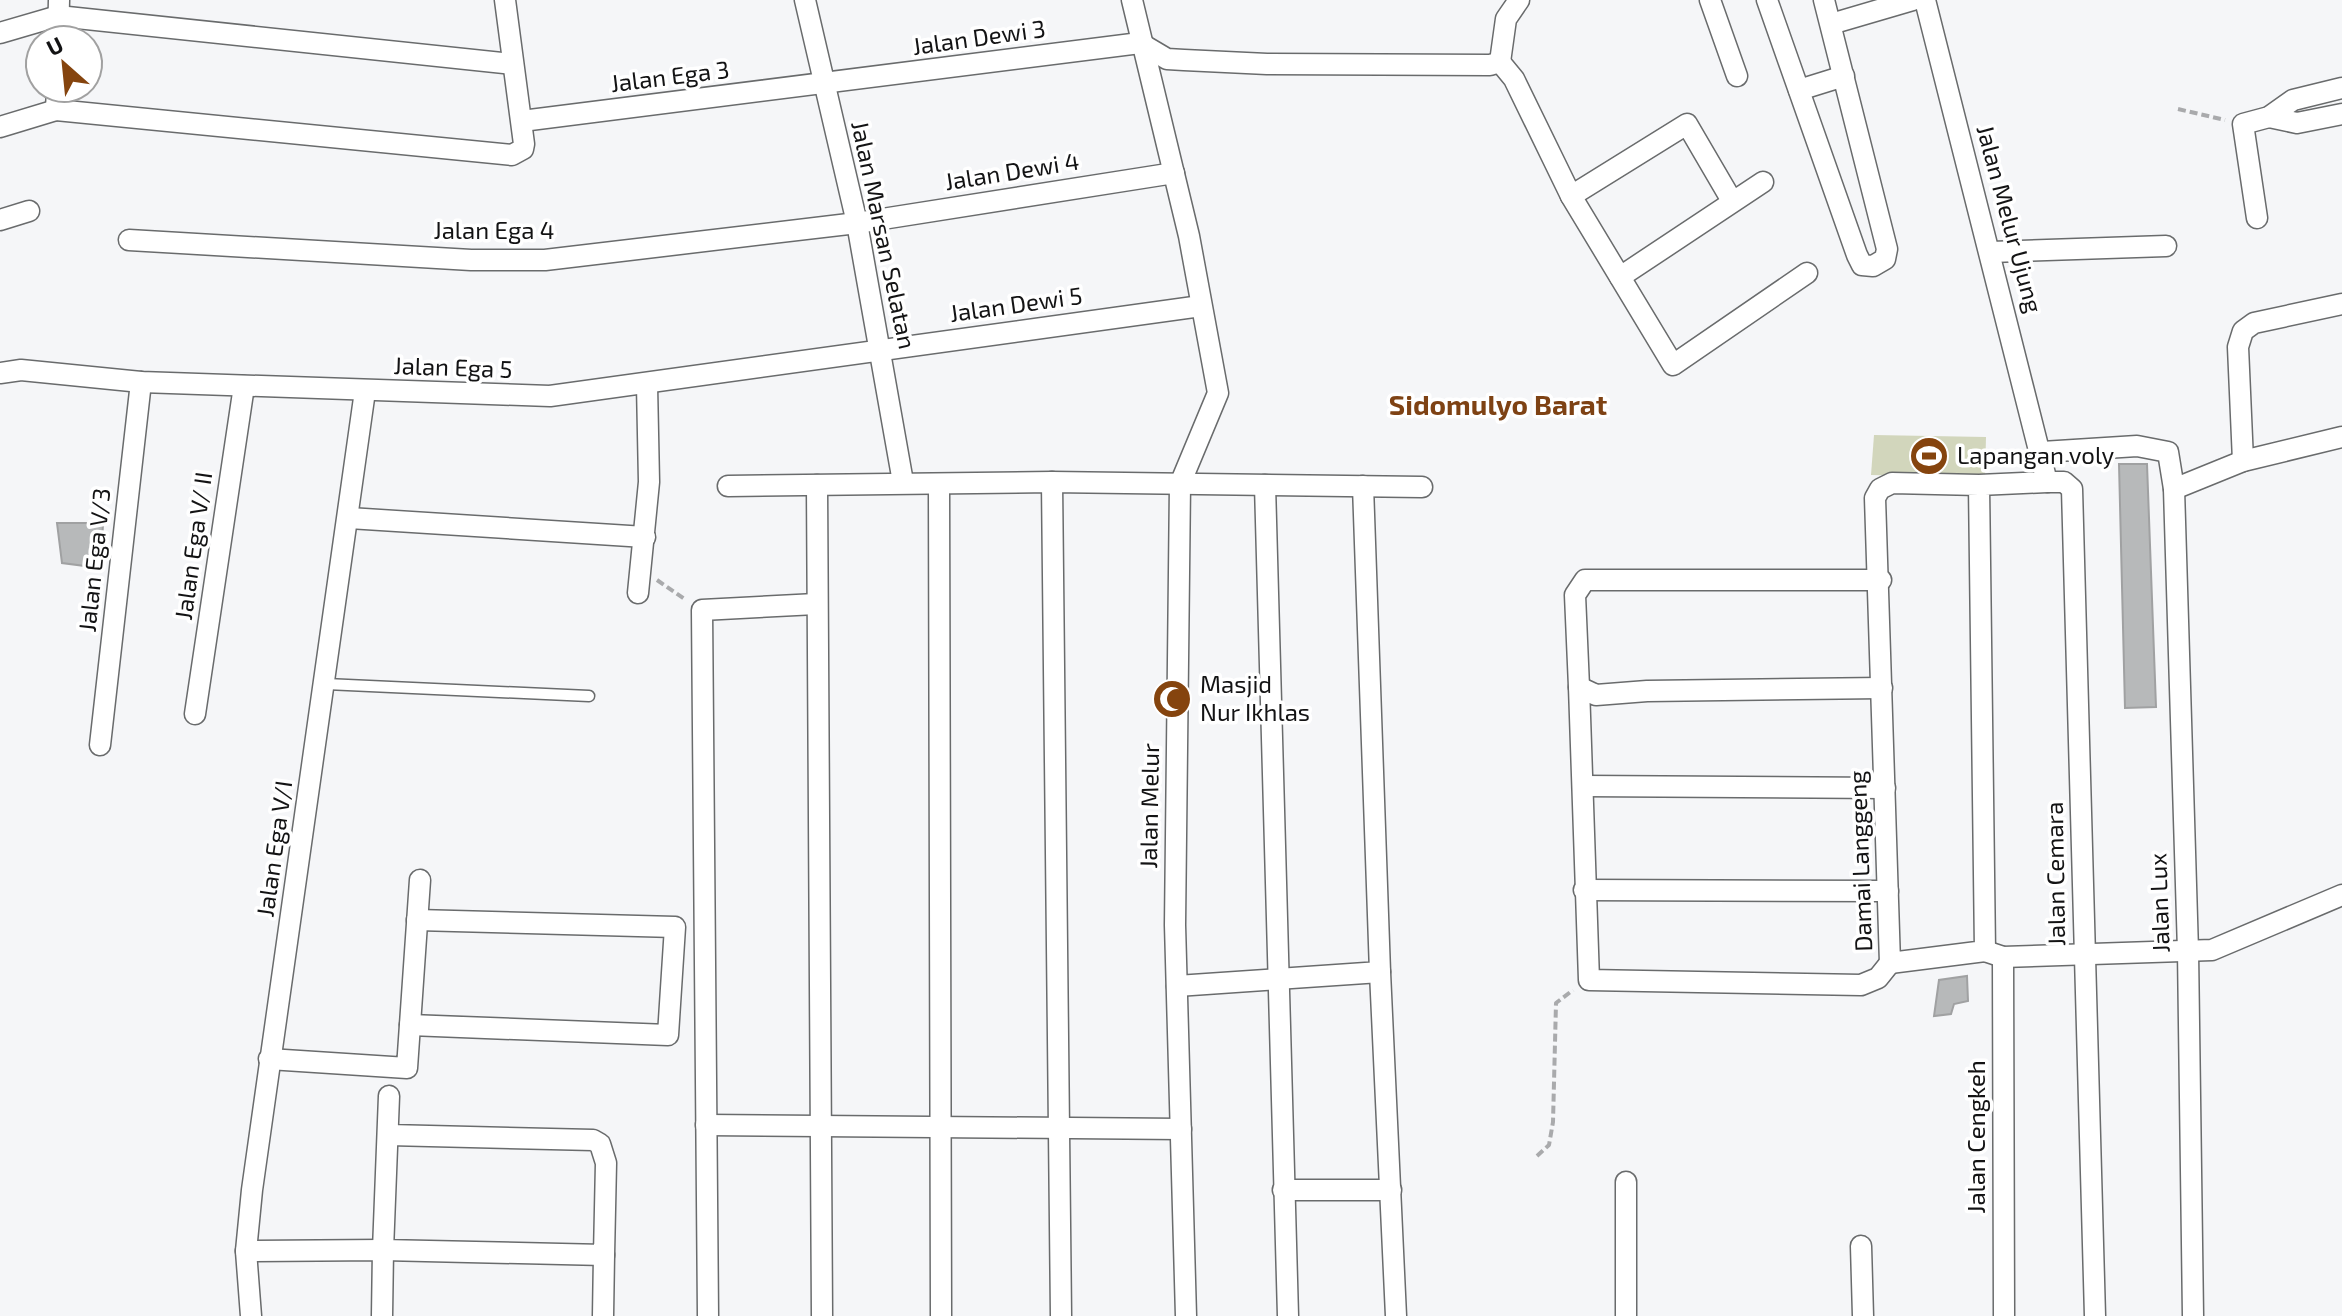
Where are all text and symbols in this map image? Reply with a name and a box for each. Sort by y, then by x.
street label: Jalan Dewi 3 [910,13,1047,60]
north arrow [24,24,104,104]
text: U [42,30,67,60]
street label: Jalan Ega 3 [609,54,731,97]
street label: Jalan Marsan Selatan [846,118,923,351]
street label: Jalan Melur Ujung [1971,122,2049,316]
street label: Jalan Dewi 4 [943,146,1081,195]
street label: Jalan Ega 4 [434,215,554,244]
street label: Jalan Dewi 5 [948,280,1084,327]
street label: Jalan Ega 5 [393,350,513,383]
district label: Sidomulyo Barat [1389,387,1607,421]
sports icon: Lapangan voly [1908,435,1950,477]
place label: Lapangan voly [1957,440,2115,469]
street label: Jalan Ega V/ II [168,470,217,622]
street label: Jalan Ega V/3 [72,487,115,633]
place label: Masjid Nur Ikhlas [1200,669,1310,726]
mosque icon: Masjid Nur Ikhlas [1151,678,1193,720]
street label: Jalan Melur [1133,743,1164,869]
street label: Damai Langgeng [1842,770,1877,952]
street label: Jalan Ega V/I [250,779,297,919]
street label: Jalan Cemara [2039,802,2070,947]
street label: Jalan Lux [2142,852,2175,953]
street label: Jalan Cengkeh [1961,1060,1990,1214]

